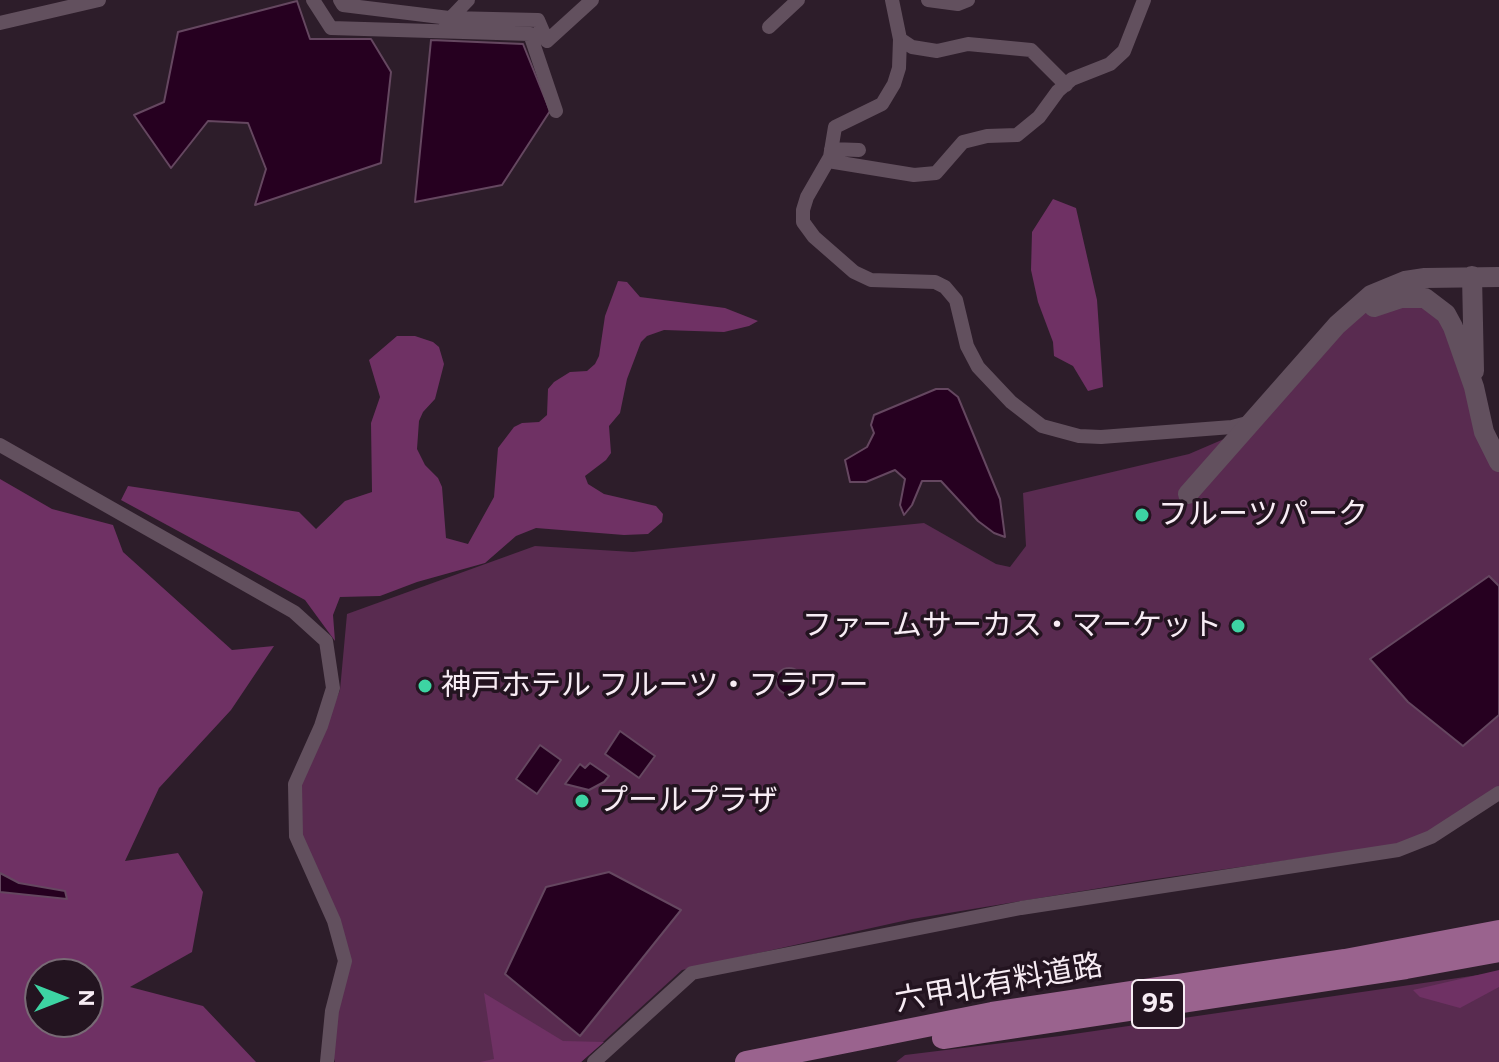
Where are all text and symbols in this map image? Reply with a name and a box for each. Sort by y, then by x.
place label: フルーツパーク [1158,497,1368,533]
marker: フルーツパーク [1133,506,1151,524]
place label: ファームサーカス・マーケット [802,608,1222,644]
marker: ファームサーカス・マーケット [1229,617,1247,635]
place label: 神戸ホテル フルーツ・フラワー [441,668,868,704]
marker: 神戸ホテル フルーツ・フラワー [416,677,434,695]
place label: プールプラザ [598,783,778,819]
marker: プールプラザ [573,792,591,810]
street label: 六甲北有料道路 [892,948,1106,1020]
north arrow [24,958,104,1038]
road number: 95 [1132,980,1184,1028]
text: N [73,989,100,1007]

